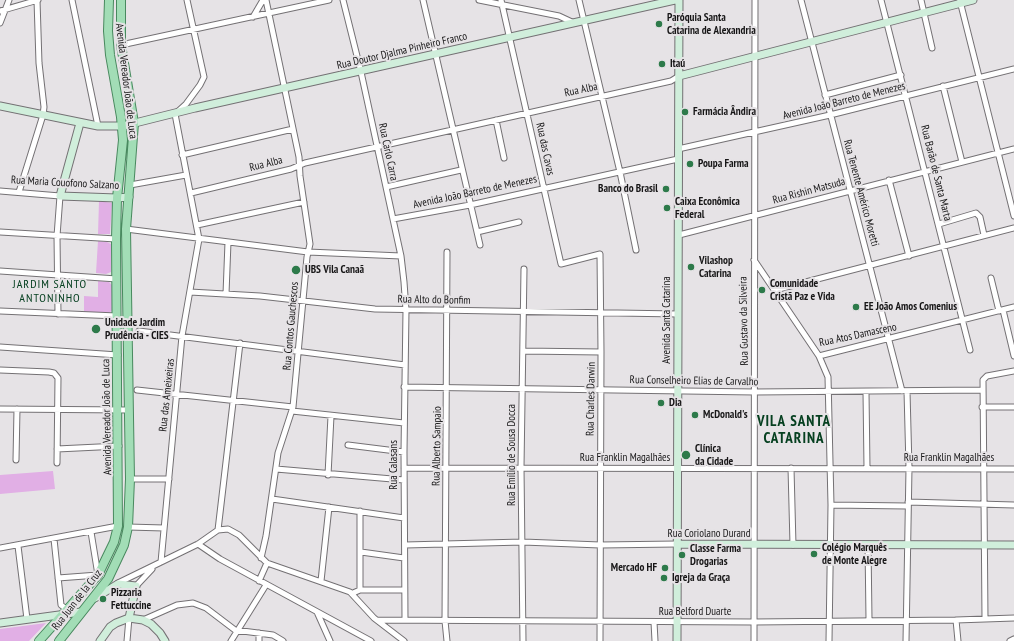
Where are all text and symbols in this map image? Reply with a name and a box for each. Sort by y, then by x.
place label: Paróquia Santa Catarina de Alexandria [667,11,756,37]
marker: Paróquia Santa Catarina de Alexandria [654,19,664,29]
street label: Avenida Vereador João de Luca [112,22,140,140]
street label: Rua Doutor Djalma Pinheiro Franco [336,30,468,72]
place label: Itaú [670,57,685,71]
marker: Itaú [657,59,667,69]
street label: Avenida João Barreto de Menezes [781,79,907,123]
street label: Rua Alba [563,80,599,100]
place label: Farmácia Ândira [693,105,756,119]
marker: Farmácia Ândira [680,107,690,117]
street label: Rua das Cavas [533,121,557,177]
street label: Rua Carlo Carra [375,122,401,182]
street label: Rua Barão de Santa Marta [918,124,954,222]
street label: Rua Tenente Américo Moretti [840,138,882,248]
street label: Rua Alba [248,154,284,174]
place label: Poupa Farma [698,157,749,171]
marker: Poupa Farma [685,159,695,169]
street label: Avenida João Barreto de Menezes [412,172,538,212]
street label: Rua Maria Couofono Salzano [11,174,119,192]
street label: Rua Rishin Matsuda [771,175,847,207]
place label: Banco do Brasil [598,182,658,196]
marker: Banco do Brasil [661,184,671,194]
place label: Caixa Econômica Federal [675,195,740,221]
marker: Caixa Econômica Federal [662,203,672,213]
place label: Vilashop Catarina [699,254,733,280]
marker: Vilashop Catarina [686,262,696,272]
place label: UBS Vila Canaã [305,263,364,277]
marker: UBS Vila Canaã [290,264,302,276]
street label: Avenida Santa Catarina [660,276,674,364]
street label: Rua Gustavo da Silveira [737,276,751,366]
place label: Comunidade Cristã Paz e Vida [770,277,835,303]
district label: JARDIM SANTO ANTONINHO [13,278,87,306]
street label: Rua Contos Gauchescos [281,281,301,371]
marker: Comunidade Cristã Paz e Vida [757,285,767,295]
street label: Rua Alto do Bonfim [397,293,471,307]
place label: EE João Amos Comenius [864,300,957,314]
marker: EE João Amos Comenius [851,302,861,312]
place label: Unidade Jardim Prudência - CIES [105,316,169,342]
street label: Rua Atos Damasceno [818,320,898,350]
marker: Unidade Jardim Prudência - CIES [90,323,102,335]
street label: Rua das Ameixeiras [157,358,177,432]
street label: Avenida Vereador João de Luca [99,359,115,475]
street label: Rua Charles Darwin [584,362,598,436]
street label: Rua Conselheiro Elias de Carvalho [630,373,758,389]
place label: Dia [669,396,682,410]
marker: Dia [656,398,666,408]
street label: Rua Emílio de Sousa Docca [505,404,519,506]
street label: Rua Alberto Sampaio [430,406,444,486]
place label: McDonald's [703,408,748,422]
marker: McDonald's [690,410,700,420]
district label: VILA SANTA CATARINA [757,413,831,448]
street label: Rua Calasans [387,440,401,490]
place label: Clínica da Cidade [695,442,733,468]
marker: Clínica da Cidade [680,449,692,461]
street label: Rua Franklin Magalhães [580,451,670,465]
street label: Rua Franklin Magalhães [904,451,994,465]
street label: Rua Coriolano Durand [668,527,750,541]
place label: Colégio Marquês de Monte Alegre [822,541,887,567]
place label: Classe Farma Drogarias [690,542,741,568]
marker: Colégio Marquês de Monte Alegre [809,549,819,559]
marker: Classe Farma Drogarias [677,550,687,560]
place label: Mercado HF [611,561,657,575]
marker: Mercado HF [660,563,670,573]
street label: Rua Juan de la Cruz [49,567,105,633]
place label: Igreja da Graça [672,571,730,585]
marker: Igreja da Graça [659,573,669,583]
place label: Pizzaria Fettuccine [111,586,151,612]
marker: Pizzaria Fettuccine [98,594,108,604]
street label: Rua Belford Duarte [659,605,731,619]

